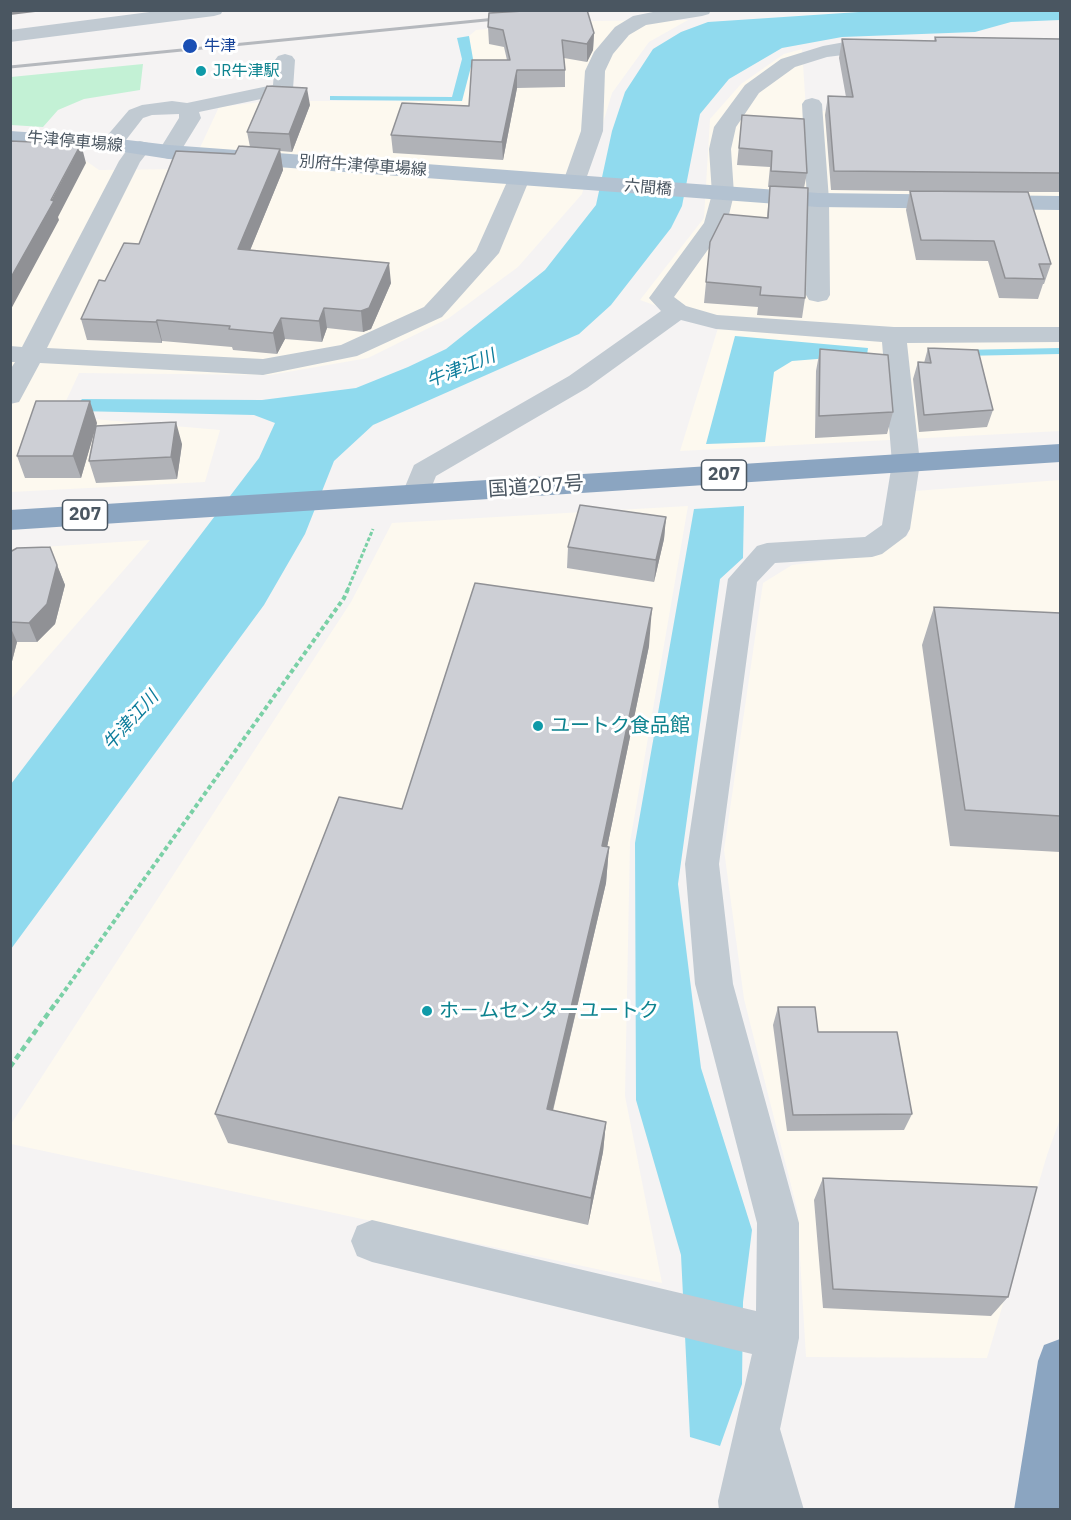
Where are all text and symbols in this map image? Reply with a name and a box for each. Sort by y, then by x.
place label: 牛津 [204,36,236,56]
marker: 牛津 [181,37,199,55]
place label: JR牛津駅 [213,61,279,81]
marker: JR牛津駅 [194,64,208,78]
street label: 牛津停車場線 [26,128,124,156]
street label: 別府牛津停車場線 [298,152,428,180]
street label: 六間橋 [623,176,673,200]
water label: 牛津江川 [424,346,498,392]
road number: 207 [702,460,746,490]
street label: 国道207号 [487,472,585,502]
road number: 207 [62,500,107,530]
water label: 牛津江川 [99,687,163,755]
place label: ユートク食品館 [550,714,690,738]
marker: ユートク食品館 [531,719,545,733]
place label: ホ－ムセンターユートク [439,999,659,1023]
marker: ホ－ムセンターユートク [420,1004,434,1018]

